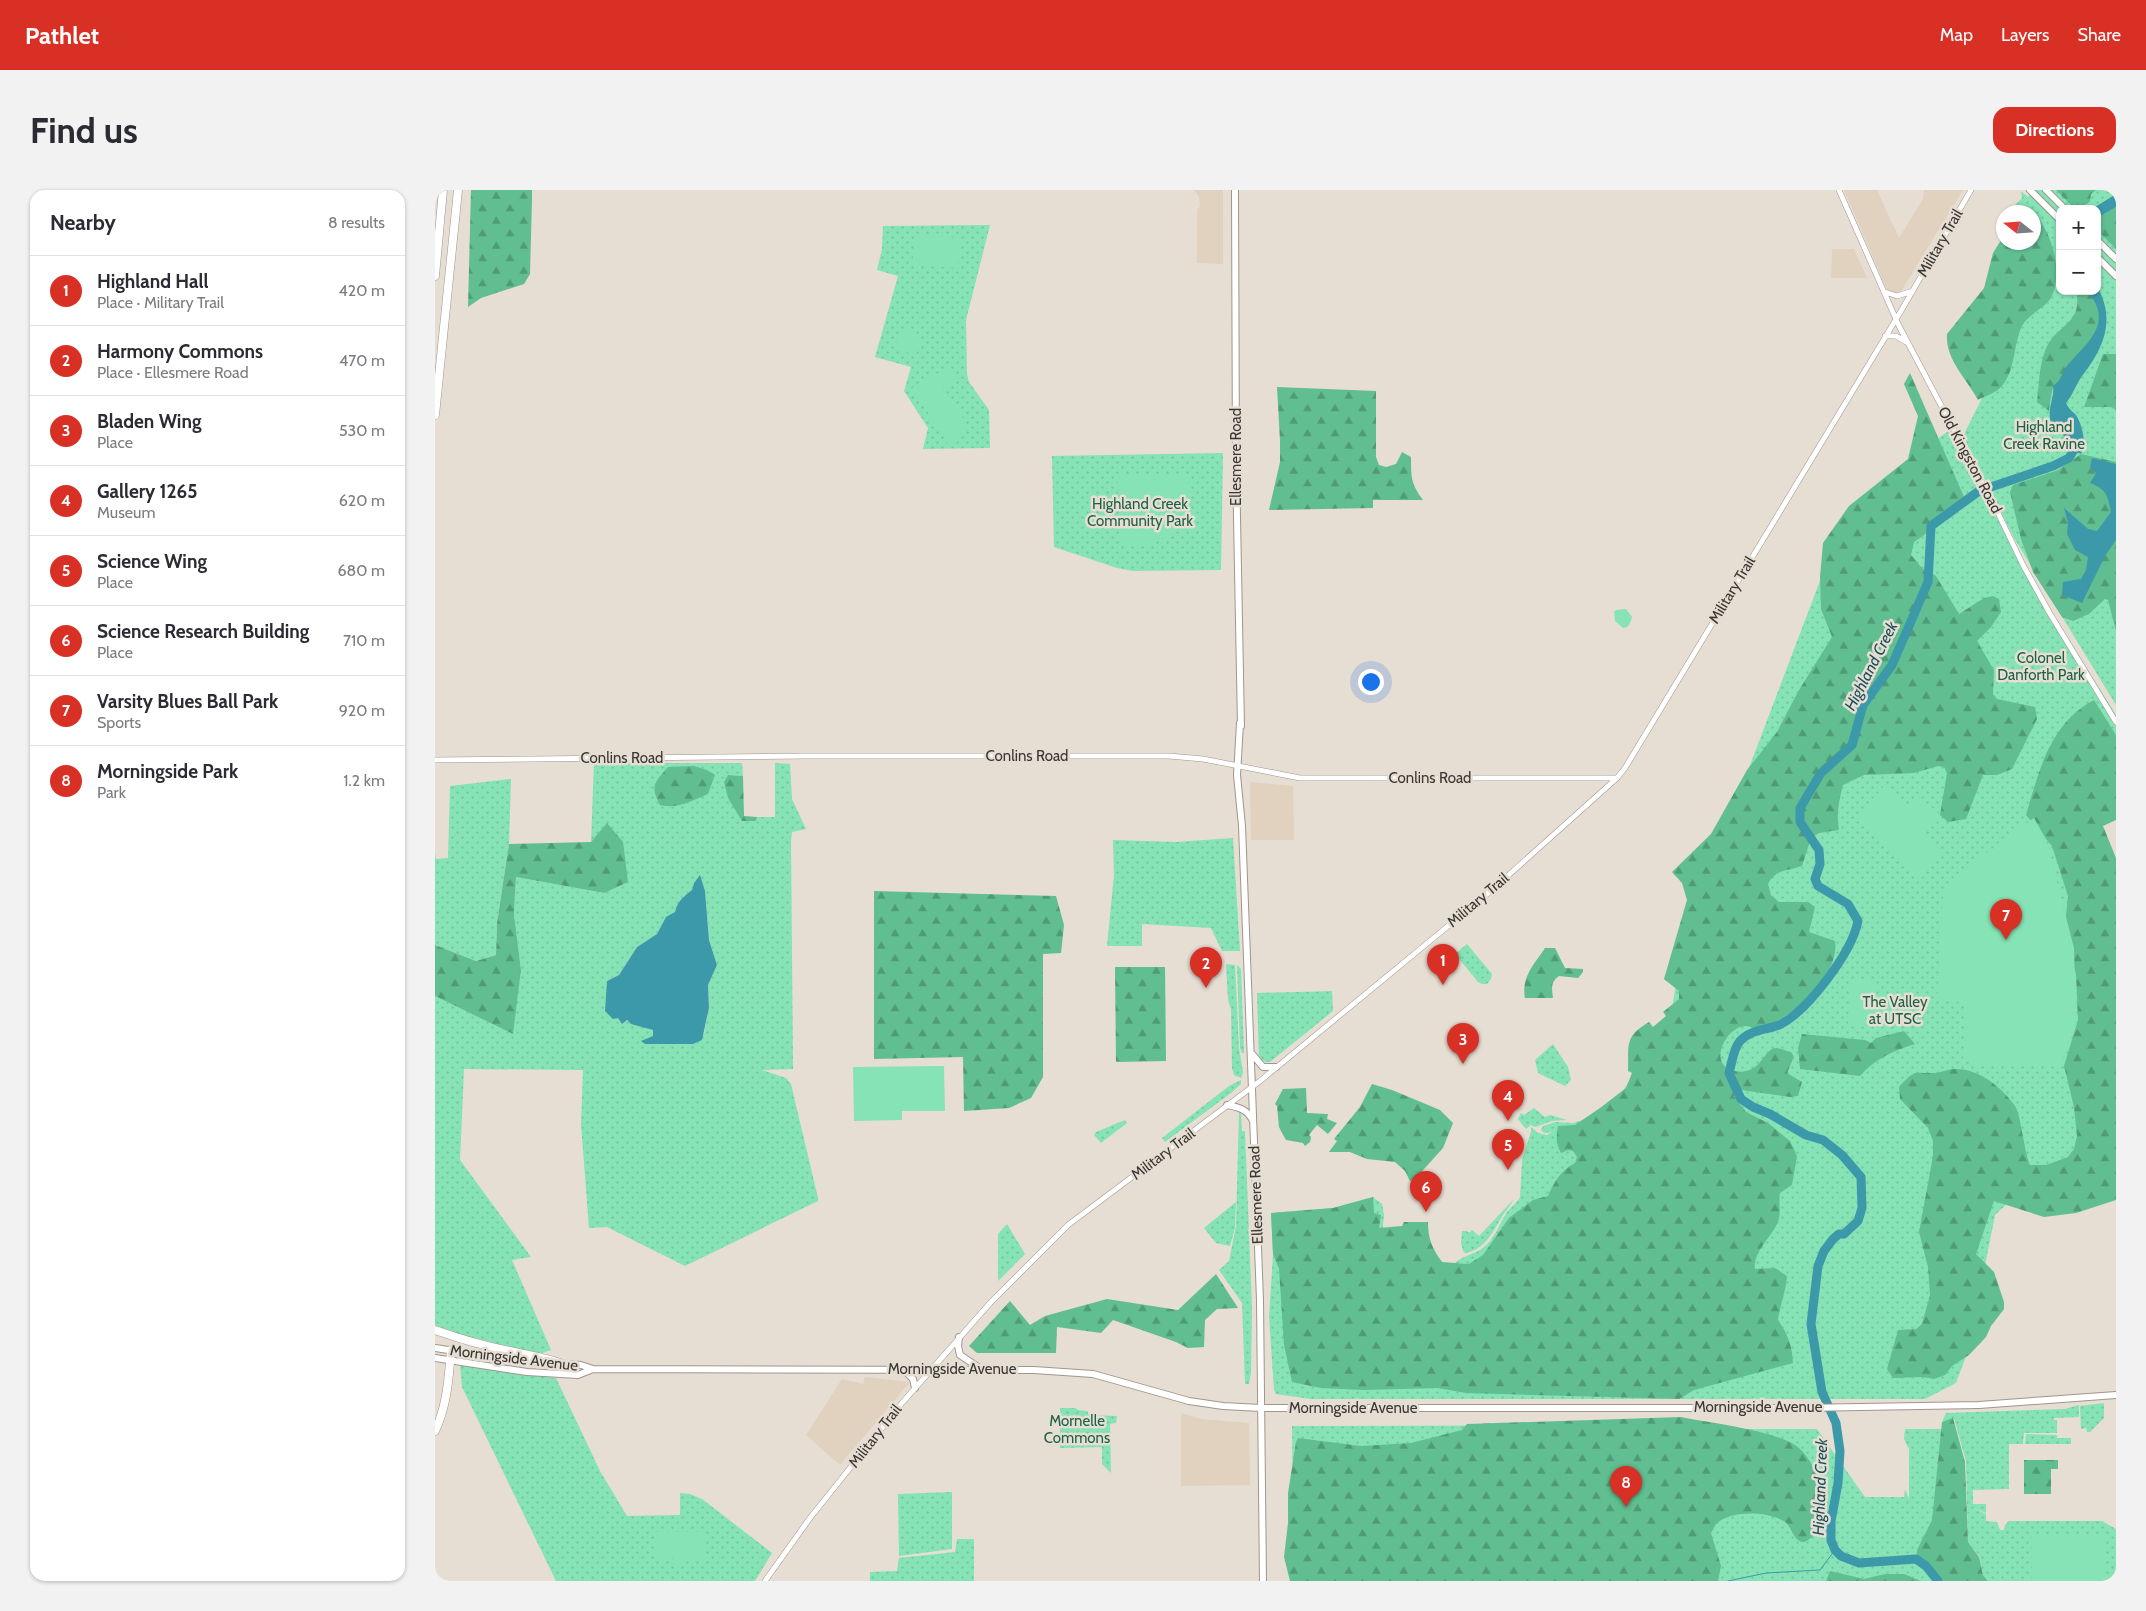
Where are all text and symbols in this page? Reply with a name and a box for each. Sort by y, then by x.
text: Pathlet [25,21,99,50]
text: Map [1940,24,1973,46]
text: Layers [2001,24,2050,46]
text: Share [2078,24,2121,46]
button: Directions [1993,107,2116,153]
text: Find us [30,109,138,152]
north arrow [1996,205,2041,250]
map controls [2056,205,2101,295]
button: + [2056,205,2101,250]
street label: Military Trail [1913,206,1967,280]
text: Nearby [50,210,116,235]
text: 8 results [328,213,385,232]
button: − [2056,250,2101,295]
text: Highland Hall [97,270,208,293]
text: 1 [63,281,69,300]
text: 420 m [339,281,385,300]
text: Place · Military Trail [97,293,224,312]
text: Harmony Commons [97,340,263,363]
text: 2 [62,351,70,370]
text: 470 m [339,351,385,370]
text: Place · Ellesmere Road [97,363,249,382]
street label: Old Kingston Road [1934,404,2006,516]
street label: Ellesmere Road [1227,408,1245,506]
text: Bladen Wing [97,410,201,433]
park label: Highland Creek Ravine [2003,418,2085,453]
text: 3 [62,421,70,440]
text: 530 m [339,421,385,440]
text: Place [97,433,133,452]
text: Gallery 1265 [97,480,197,503]
text: 4 [61,491,71,510]
text: 620 m [339,491,385,510]
park label: Highland Creek Community Park [1087,495,1193,530]
text: Museum [97,503,155,522]
text: Science Wing [97,550,207,573]
street label: Military Trail [1705,553,1759,627]
text: 5 [62,561,70,580]
text: 680 m [337,561,385,580]
text: Place [97,573,133,592]
water label: Highland Creek [1840,617,1902,714]
text: Science Research Building [97,620,309,643]
text: 6 [62,631,71,650]
text: 710 m [343,631,385,650]
text: Place [97,643,133,662]
park label: Colonel Danforth Park [1997,649,2085,684]
your location [1358,669,1384,695]
text: Varsity Blues Ball Park [97,690,278,713]
text: 7 [62,701,70,720]
text: 920 m [339,701,385,720]
text: Sports [97,713,141,732]
street label: Conlins Road [986,747,1068,765]
street label: Conlins Road [581,749,663,767]
text: Morningside Park [97,760,238,783]
street label: Conlins Road [1389,769,1471,787]
text: 8 [61,771,71,790]
text: 1.2 km [343,771,385,790]
text: Park [97,783,126,802]
street label: Military Trail [1443,869,1513,931]
pin: 7 [1990,899,2022,940]
pin: 1 [1427,944,1459,985]
pin: 2 [1190,947,1222,988]
park label: The Valley at UTSC [1862,993,1928,1028]
pin: 3 [1447,1023,1479,1064]
pin: 4 [1492,1080,1524,1121]
street label: Military Trail [1128,1124,1199,1184]
pin: 5 [1492,1129,1524,1170]
street label: Ellesmere Road [1245,1146,1267,1244]
pin: 6 [1410,1171,1442,1212]
street label: Morningside Avenue [449,1341,579,1375]
street label: Morningside Avenue [888,1360,1017,1378]
street label: Morningside Avenue [1694,1398,1823,1416]
street label: Morningside Avenue [1289,1399,1418,1417]
street label: Military Trail [845,1401,905,1471]
park label: Mornelle Commons [1044,1412,1110,1447]
water label: Highland Creek [1809,1437,1831,1536]
pin: 8 [1610,1466,1642,1507]

